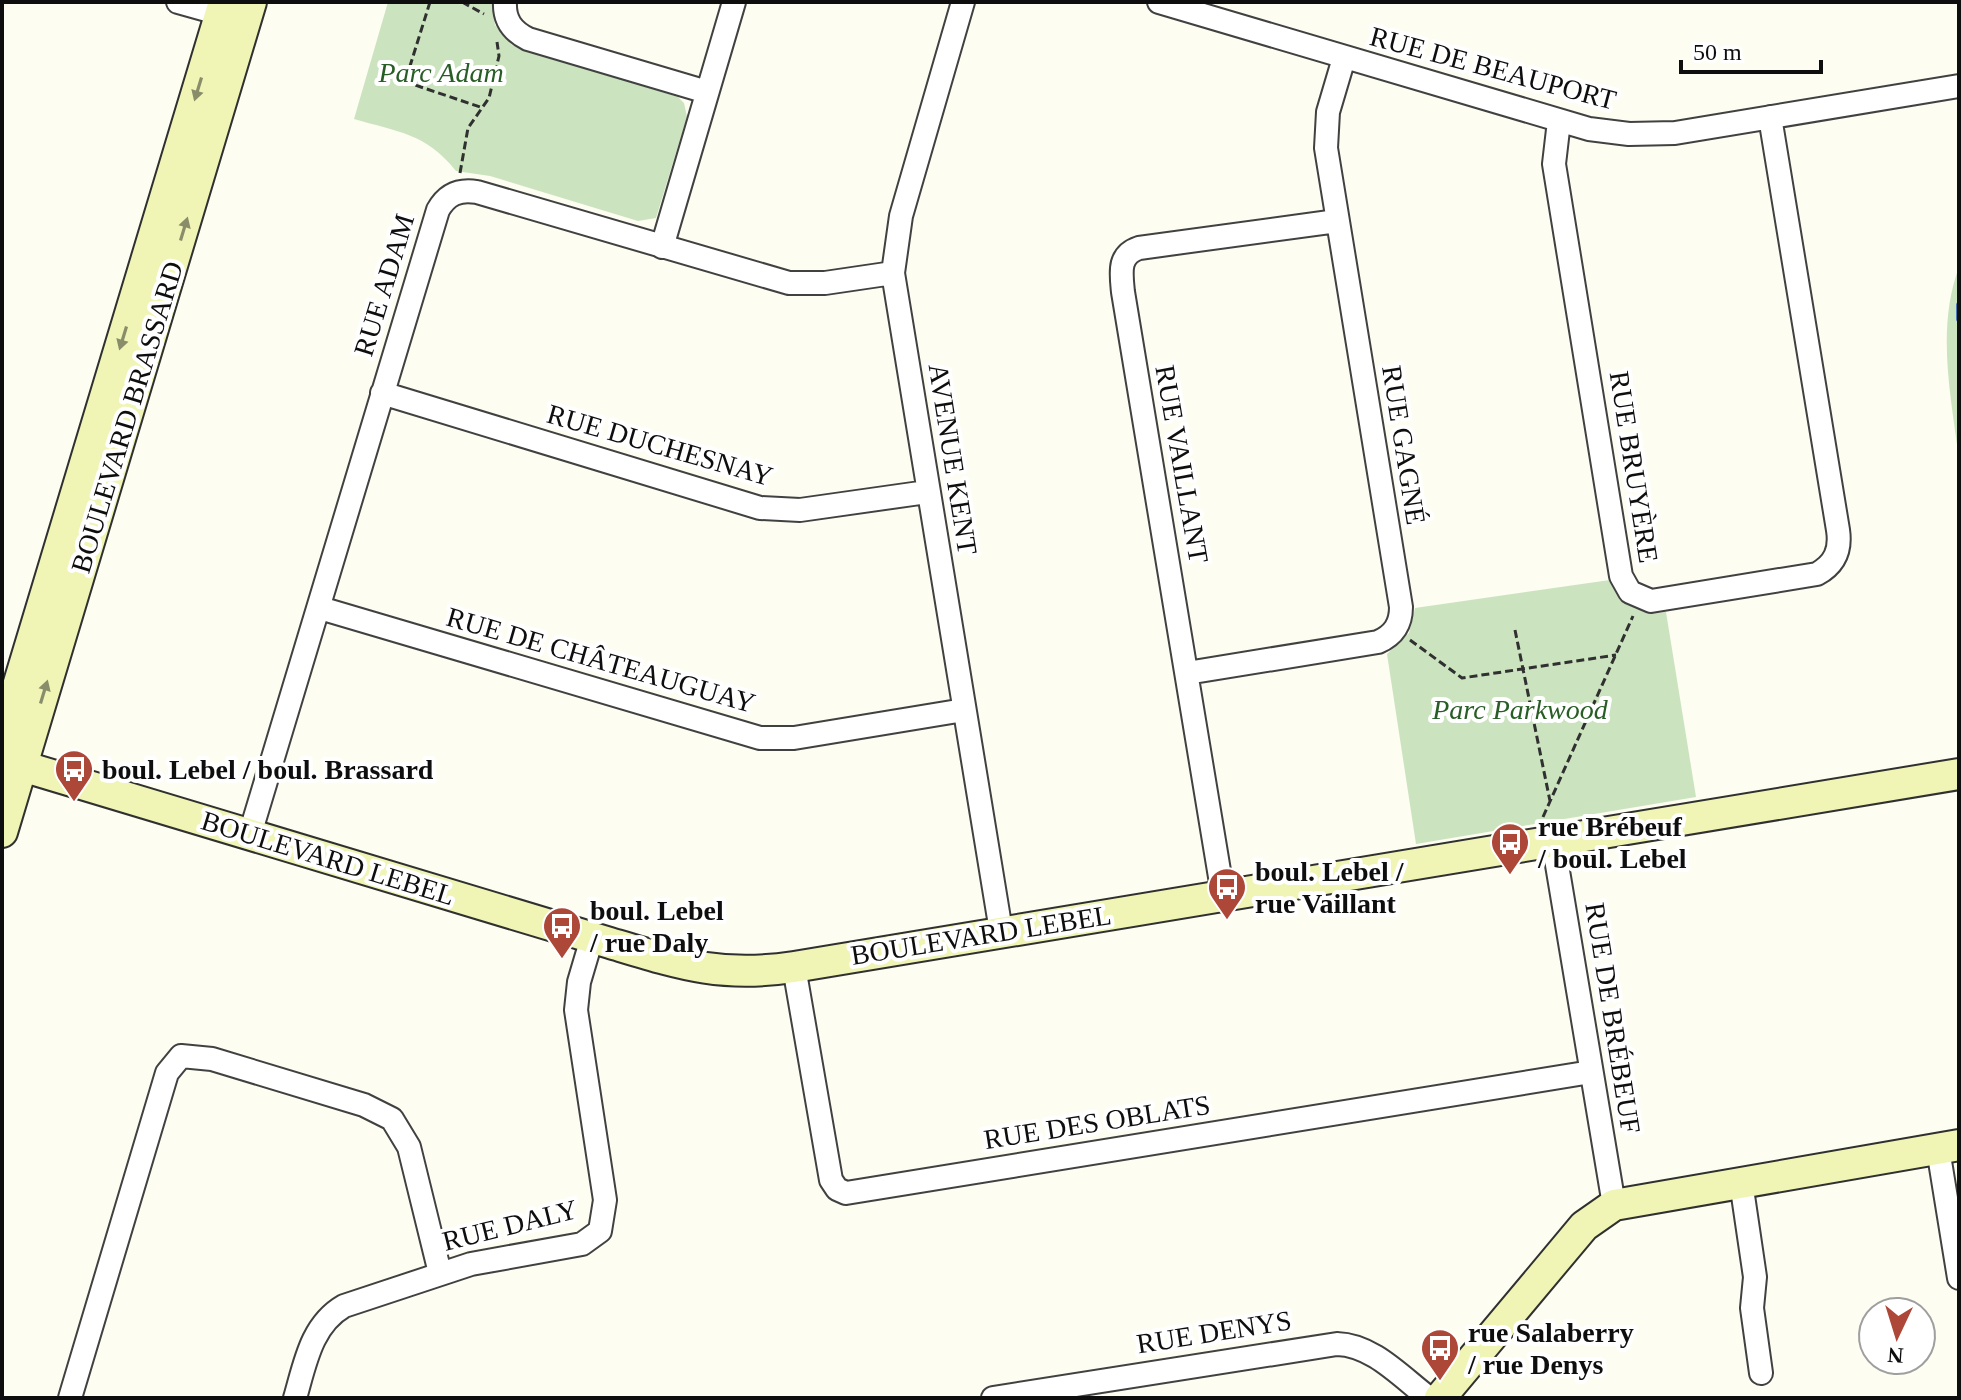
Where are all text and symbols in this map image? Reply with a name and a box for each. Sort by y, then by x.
street label: RUE DE BEAUPORT [1367,20,1619,116]
scale bar [1681,24,1821,74]
text: 50 m [1693,39,1742,65]
park label: Parc Adam [377,57,504,88]
one-way arrow [191,77,204,101]
street label: RUE ADAM [348,210,420,360]
one-way arrow [178,216,191,240]
street label: BOULEVARD BRASSARD [65,258,189,576]
one-way arrow [116,326,129,350]
street label: AVENUE KENT [923,361,983,557]
street label: RUE VAILLANT [1149,363,1215,565]
street label: RUE GAGNÉ [1376,363,1432,527]
street label: RUE BRUYÈRE [1604,369,1664,565]
street label: RUE DUCHESNAY [544,398,776,492]
street label: RUE DE CHÂTEAUGUAY [443,601,759,719]
one-way arrow [38,680,51,704]
park label: Parc Parkwood [1431,694,1609,725]
bus stop icon: boul. Lebel / boul. Brassard [53,748,95,803]
place label: boul. Lebel / boul. Brassard [102,754,434,785]
street label: BOULEVARD LEBEL [198,805,458,911]
place label: rue Brébeuf / boul. Lebel [1537,811,1687,874]
bus stop icon: rue Brébeuf / boul. Lebel [1489,821,1531,876]
place label: boul. Lebel / rue Vaillant [1255,856,1405,919]
bus stop icon: boul. Lebel / rue Vaillant [1206,866,1248,921]
place label: boul. Lebel / rue Daly [589,895,724,958]
street label: BOULEVARD LEBEL [849,899,1113,971]
street label: RUE DE BRÉBEUF [1579,900,1647,1136]
bus stop icon: boul. Lebel / rue Daly [541,905,583,960]
street label: RUE DES OBLATS [982,1089,1212,1155]
street label: RUE DALY [439,1193,581,1257]
north arrow [1857,1296,1937,1376]
street label: RUE DENYS [1134,1304,1294,1360]
place label: rue Salaberry / rue Denys [1467,1317,1634,1380]
bus stop icon: rue Salaberry / rue Denys [1419,1327,1461,1382]
text: N [1887,1342,1904,1368]

